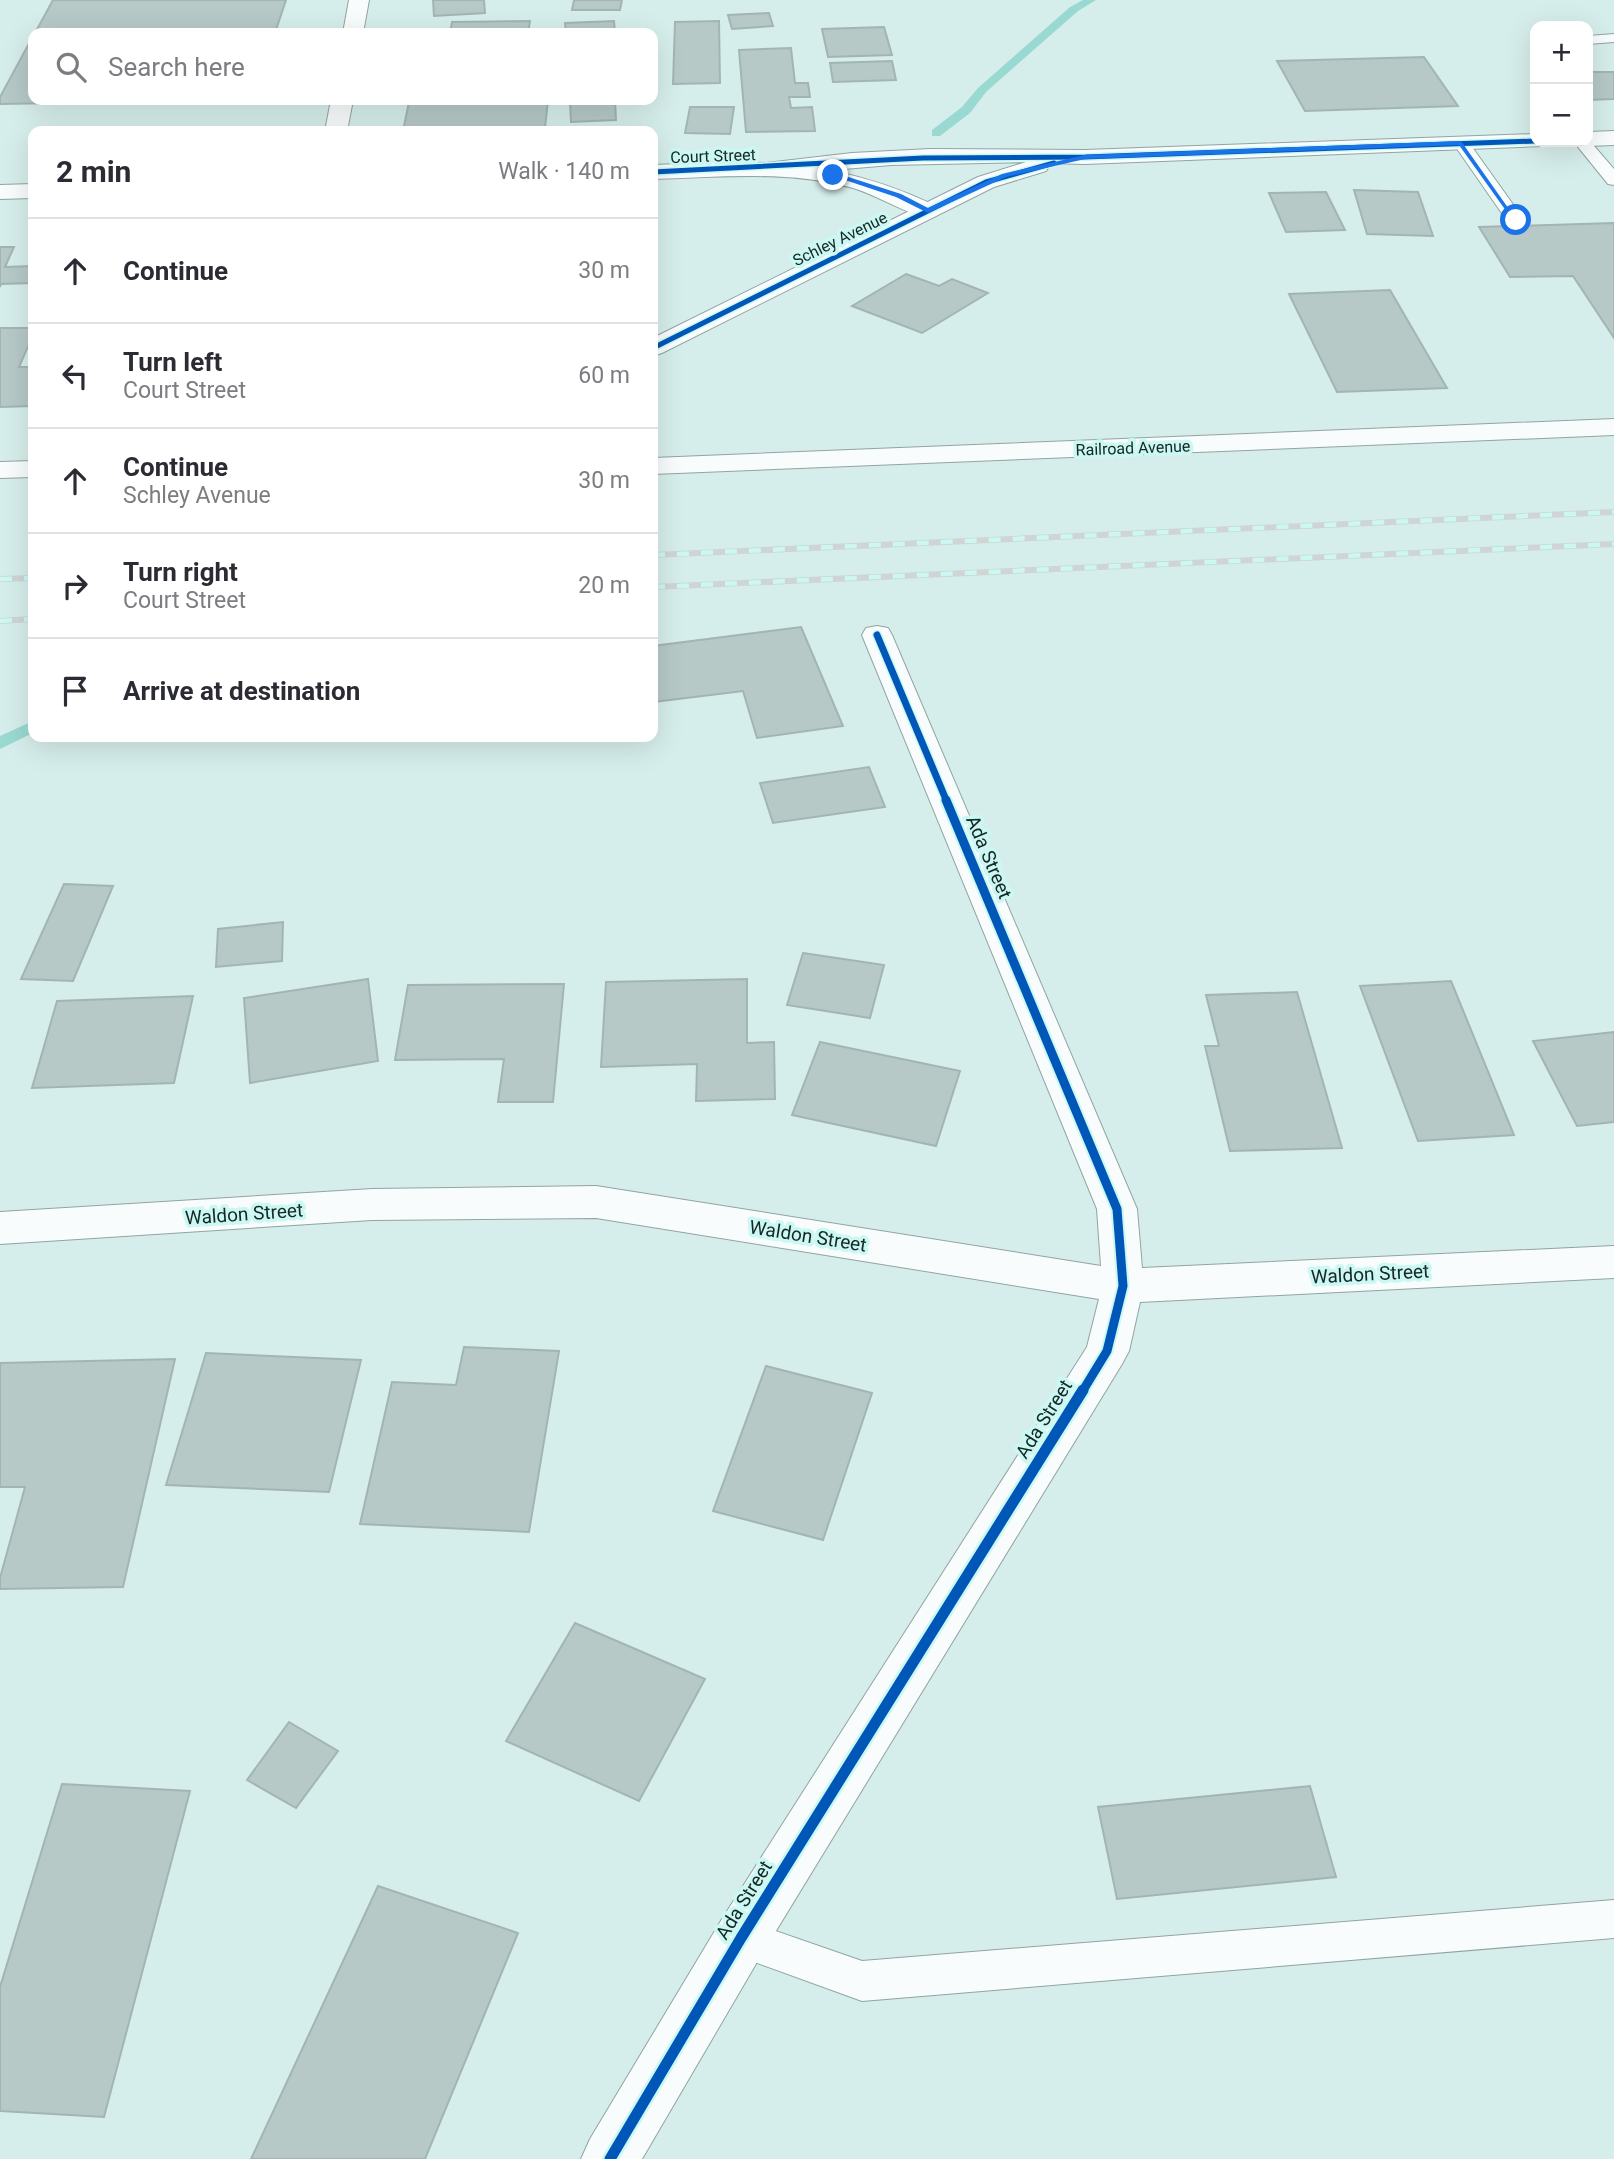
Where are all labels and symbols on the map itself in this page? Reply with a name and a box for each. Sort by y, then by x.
street label: Court Street [670,145,756,167]
route end [817,159,848,190]
route start [1500,204,1531,235]
street label: Schley Avenue [790,208,890,270]
street label: Railroad Avenue [1075,437,1191,459]
street label: Ada Street [961,812,1017,902]
street label: Waldon Street [184,1198,304,1230]
street label: Waldon Street [748,1215,868,1257]
street label: Waldon Street [1310,1259,1430,1289]
street label: Ada Street [1011,1375,1077,1463]
street label: Ada Street [711,1856,777,1944]

